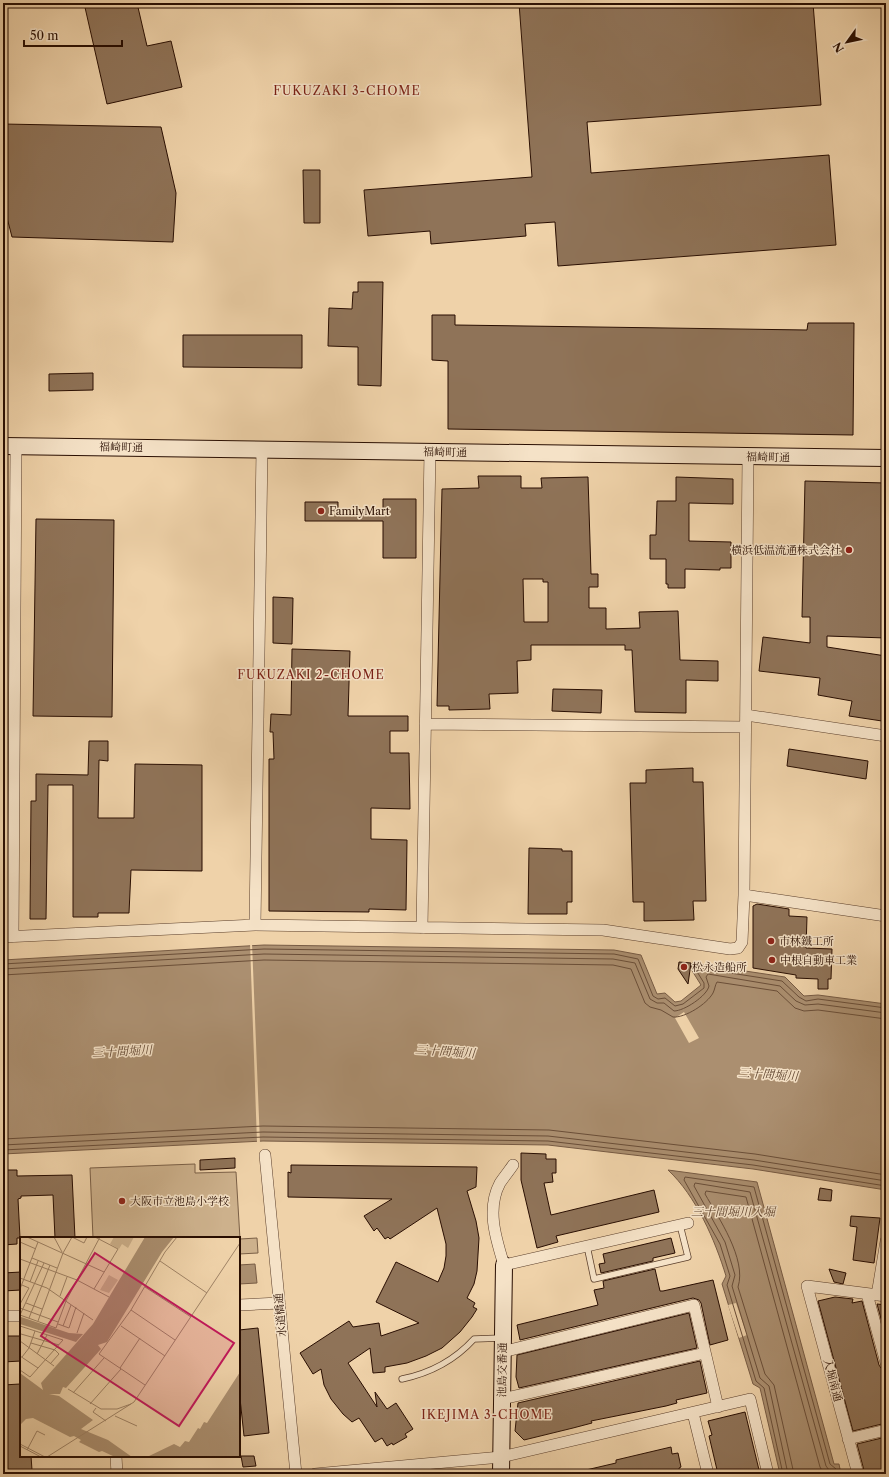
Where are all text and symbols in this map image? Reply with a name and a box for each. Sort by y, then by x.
scale bar [24,22,122,48]
north arrow [827,22,867,62]
text: 50 m [30,28,59,43]
text: N [830,39,847,55]
district label: FUKUZAKI 3-CHOME [273,83,421,98]
street label: 福崎町通 [99,440,143,454]
street label: 福崎町通 [423,445,467,459]
street label: 福崎町通 [746,450,790,464]
place label: FamilyMart [329,504,390,518]
marker: FamilyMart [316,506,326,516]
place label: 横浜低温流通株式会社 [731,543,841,557]
marker: 横浜低温流通株式会社 [844,545,854,555]
district label: FUKUZAKI 2-CHOME [237,667,385,682]
place label: 市林鐵工所 [779,934,834,948]
marker: 市林鐵工所 [766,936,776,946]
place label: 中根自動車工業 [780,953,857,967]
marker: 中根自動車工業 [767,955,777,965]
place label: 松永造船所 [692,960,747,974]
marker: 松永造船所 [679,962,689,972]
water label: 三十間堀川 [415,1041,477,1061]
water label: 三十間堀川 [92,1042,154,1060]
water label: 三十間堀川 [738,1064,800,1084]
place label: 大阪市立池島小学校 [130,1194,229,1208]
marker: 大阪市立池島小学校 [117,1196,127,1206]
water label: 三十間堀川入堀 [691,1204,777,1219]
inset map [20,1237,240,1457]
street label: 水道橋通 [271,1292,289,1338]
street label: 池島交番通 [495,1342,509,1398]
street label: 入堀南通 [821,1357,845,1403]
district label: IKEJIMA 3-CHOME [421,1407,553,1422]

